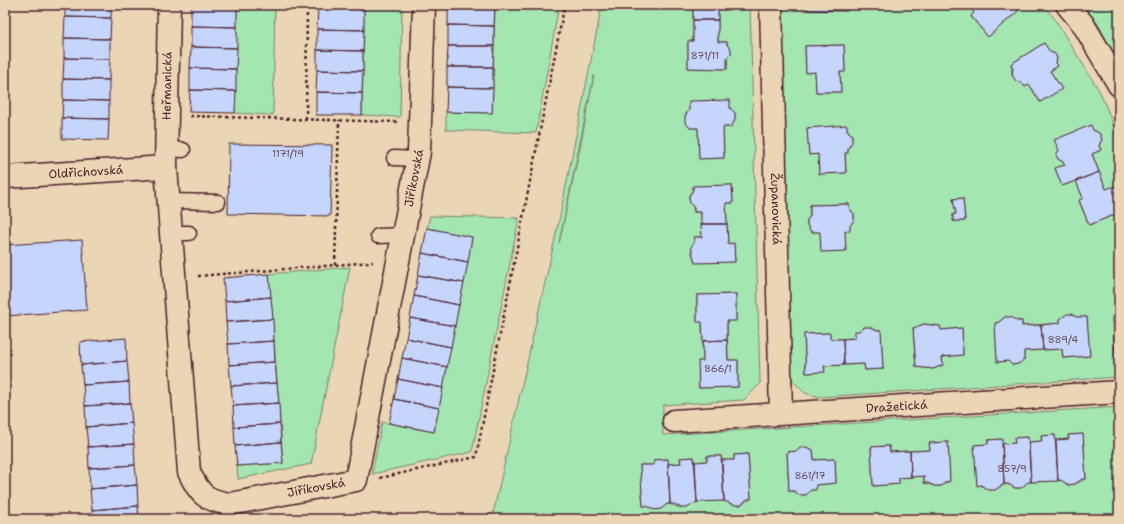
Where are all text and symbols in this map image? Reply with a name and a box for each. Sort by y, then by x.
house number: 871/11 [691,49,719,62]
street label: Heřmanická [158,51,176,120]
house number: 1171/19 [272,147,304,160]
street label: Jiříkovská [401,147,427,208]
street label: Oldřichovská [48,162,124,182]
street label: Županovická [767,173,785,246]
house number: 889/4 [1048,333,1078,346]
house number: 866/1 [704,362,732,375]
street label: Dražetická [865,396,928,416]
house number: 857/9 [997,462,1027,475]
house number: 861/17 [794,469,826,482]
street label: Jiříkovská [286,474,347,501]

